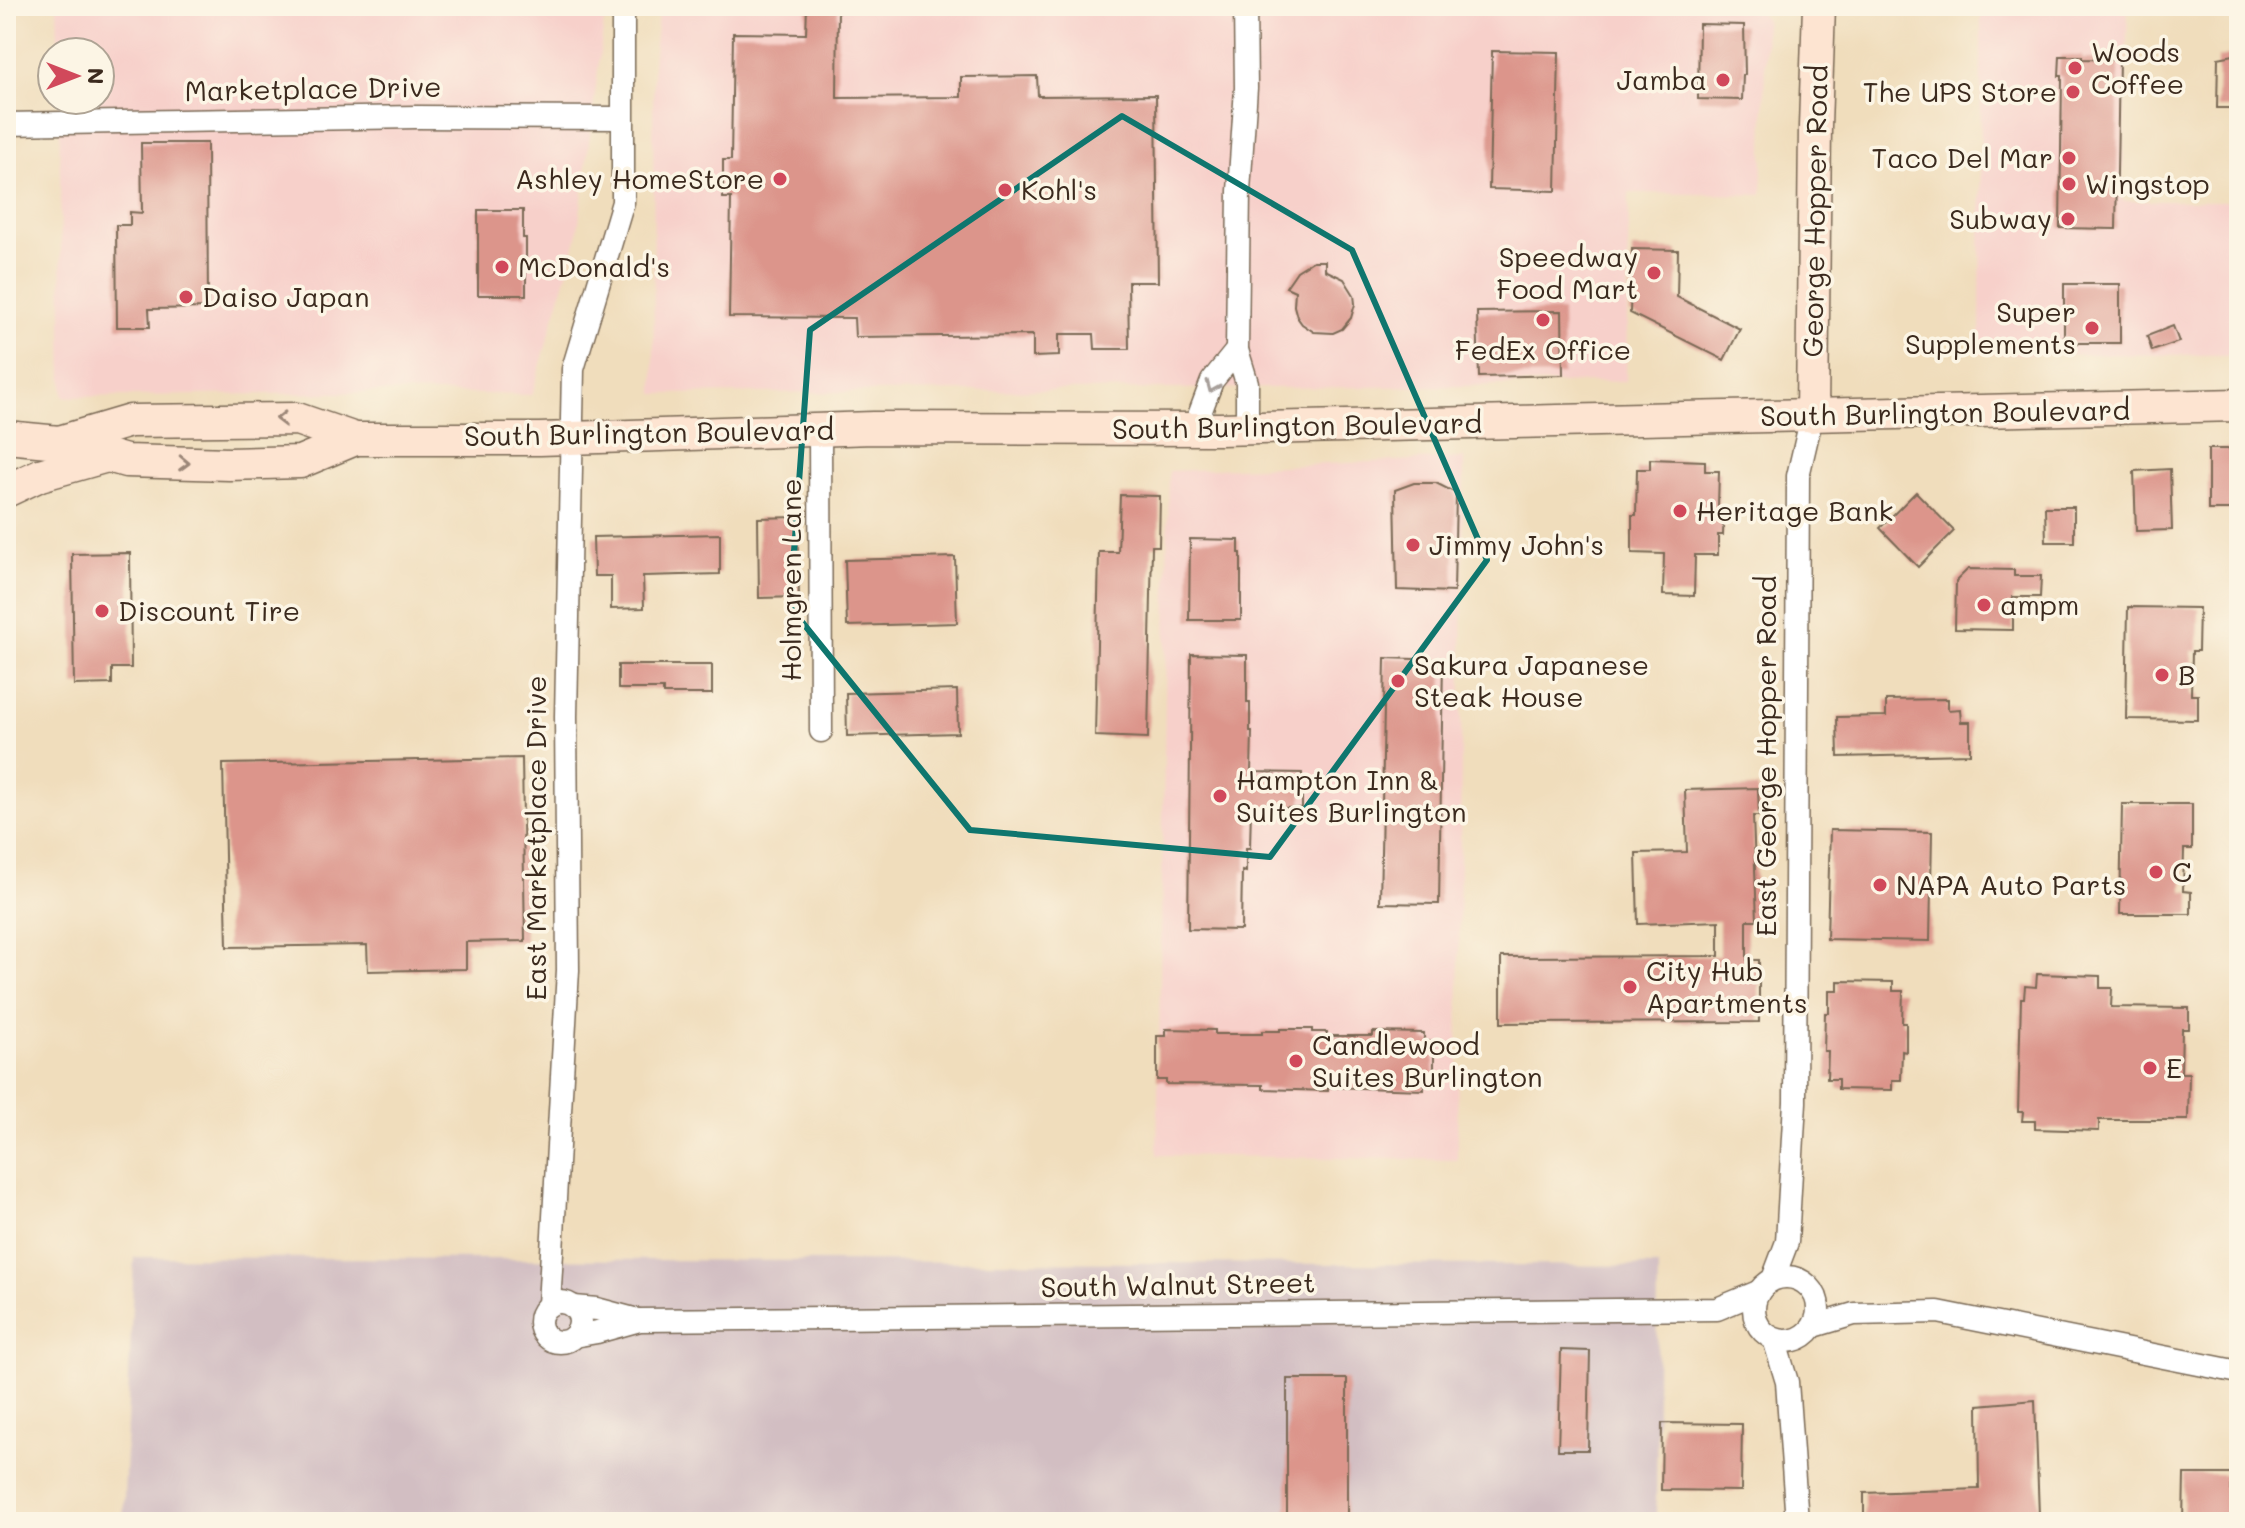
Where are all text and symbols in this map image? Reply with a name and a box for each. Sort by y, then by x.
place label: Woods Coffee [2091,33,2184,101]
north arrow [36,36,116,116]
marker: Woods Coffee [2066,59,2084,77]
place label: Jamba [1617,61,1707,97]
street label: George Hopper Road [1793,64,1835,358]
text: N [82,68,111,84]
street label: Marketplace Drive [184,68,442,108]
marker: Jamba [1714,71,1732,89]
place label: The UPS Store [1863,73,2057,109]
marker: The UPS Store [2064,83,2082,101]
place label: Taco Del Mar [1872,139,2053,175]
marker: Taco Del Mar [2060,149,2078,167]
place label: Ashley HomeStore [515,160,764,196]
place label: Wingstop [2085,165,2210,201]
marker: Ashley HomeStore [771,170,789,188]
place label: Kohl's [1021,171,1097,207]
marker: Wingstop [2060,175,2078,193]
marker: Kohl's [996,181,1014,199]
place label: Subway [1949,200,2052,236]
marker: Subway [2059,210,2077,228]
place label: Speedway Food Mart [1496,238,1638,306]
place label: McDonald's [518,248,670,284]
marker: McDonald's [493,258,511,276]
marker: Speedway Food Mart [1645,264,1663,282]
place label: Daiso Japan [202,278,369,314]
marker: Daiso Japan [177,288,195,306]
place label: Super Supplements [1905,293,2076,361]
marker: FedEx Office [1534,311,1552,329]
marker: Super Supplements [2083,319,2101,337]
place label: FedEx Office [1455,331,1631,367]
one-way arrow [1205,380,1222,394]
street label: South Burlington Boulevard [1760,391,2130,433]
street label: South Burlington Boulevard [1112,404,1482,446]
one-way arrow [274,410,287,428]
street label: South Burlington Boulevard [464,411,834,453]
one-way arrow [178,454,191,471]
street label: Holmgren Lane [772,478,808,682]
place label: Heritage Bank [1696,492,1893,528]
marker: Heritage Bank [1671,502,1689,520]
place label: Jimmy John's [1429,526,1604,562]
marker: Jimmy John's [1404,536,1422,554]
street label: East George Hopper Road [1747,576,1783,936]
place label: ampm [2000,586,2079,622]
place label: Discount Tire [118,592,300,628]
marker: ampm [1975,596,1993,614]
marker: Discount Tire [93,602,111,620]
place label: Sakura Japanese Steak House [1414,646,1649,714]
place label: B [2178,656,2195,692]
marker: B [2153,666,2171,684]
marker: Sakura Japanese Steak House [1389,672,1407,690]
street label: East Marketplace Drive [517,675,553,1001]
place label: Hampton Inn & Suites Burlington [1236,761,1466,829]
marker: Hampton Inn & Suites Burlington [1211,787,1229,805]
place label: C [2172,853,2192,889]
marker: C [2147,863,2165,881]
place label: NAPA Auto Parts [1896,866,2126,902]
marker: NAPA Auto Parts [1871,876,1889,894]
place label: City Hub Apartments [1646,952,1808,1020]
marker: City Hub Apartments [1621,978,1639,996]
place label: Candlewood Suites Burlington [1312,1026,1542,1094]
place label: E [2166,1049,2182,1085]
marker: Candlewood Suites Burlington [1287,1052,1305,1070]
marker: E [2141,1059,2159,1077]
street label: South Walnut Street [1040,1264,1316,1304]

